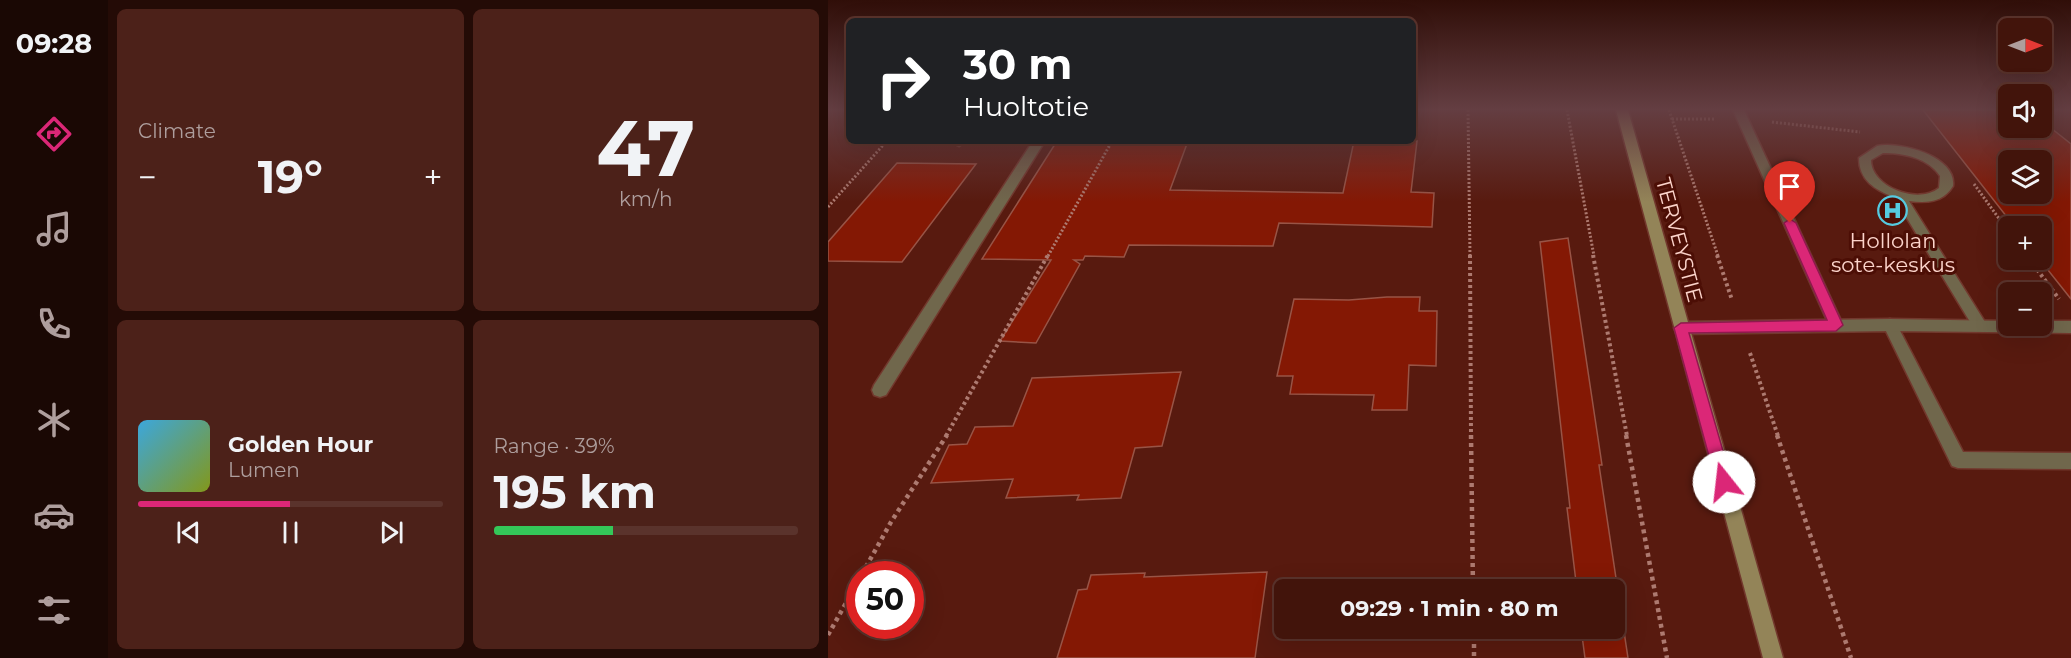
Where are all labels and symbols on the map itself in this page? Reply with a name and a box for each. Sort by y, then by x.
north arrow [1998,18,2052,72]
pin [1764,161,1815,223]
street label: TERVEYSTIE [1651,175,1708,305]
hospital icon: Hollolan sote-keskus [1877,194,1909,226]
place label: Hollolan sote-keskus [1831,228,1955,277]
position arrow [1692,450,1756,514]
speed limit sign: 50 [846,561,924,639]

